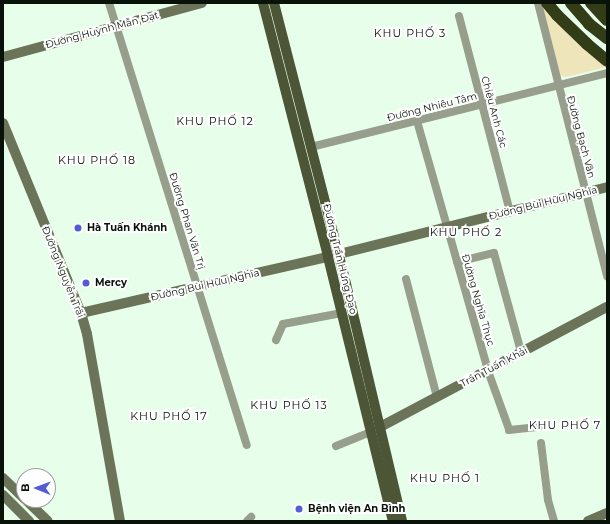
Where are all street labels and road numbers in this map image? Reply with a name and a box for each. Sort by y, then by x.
street label: Đường Huỳnh Mẫn Đạt [44,9,160,51]
street label: Chiêu Anh Các [479,75,509,149]
street label: Đường Nhiêu Tâm [386,90,478,124]
street label: Đường Bạch Vân [564,94,598,180]
street label: Đường Phan Văn Trị [167,171,207,271]
street label: Đường Bùi Hữu Nghĩa [488,184,598,222]
street label: Đường Trần Hưng Đạo [320,203,360,315]
street label: Đường Nguyễn Trãi [39,225,87,319]
street label: Đường Nghĩa Thục [459,253,497,347]
street label: Đường Bùi Hữu Nghĩa [149,267,261,303]
street label: Trần Tuấn Khải [458,344,530,390]

